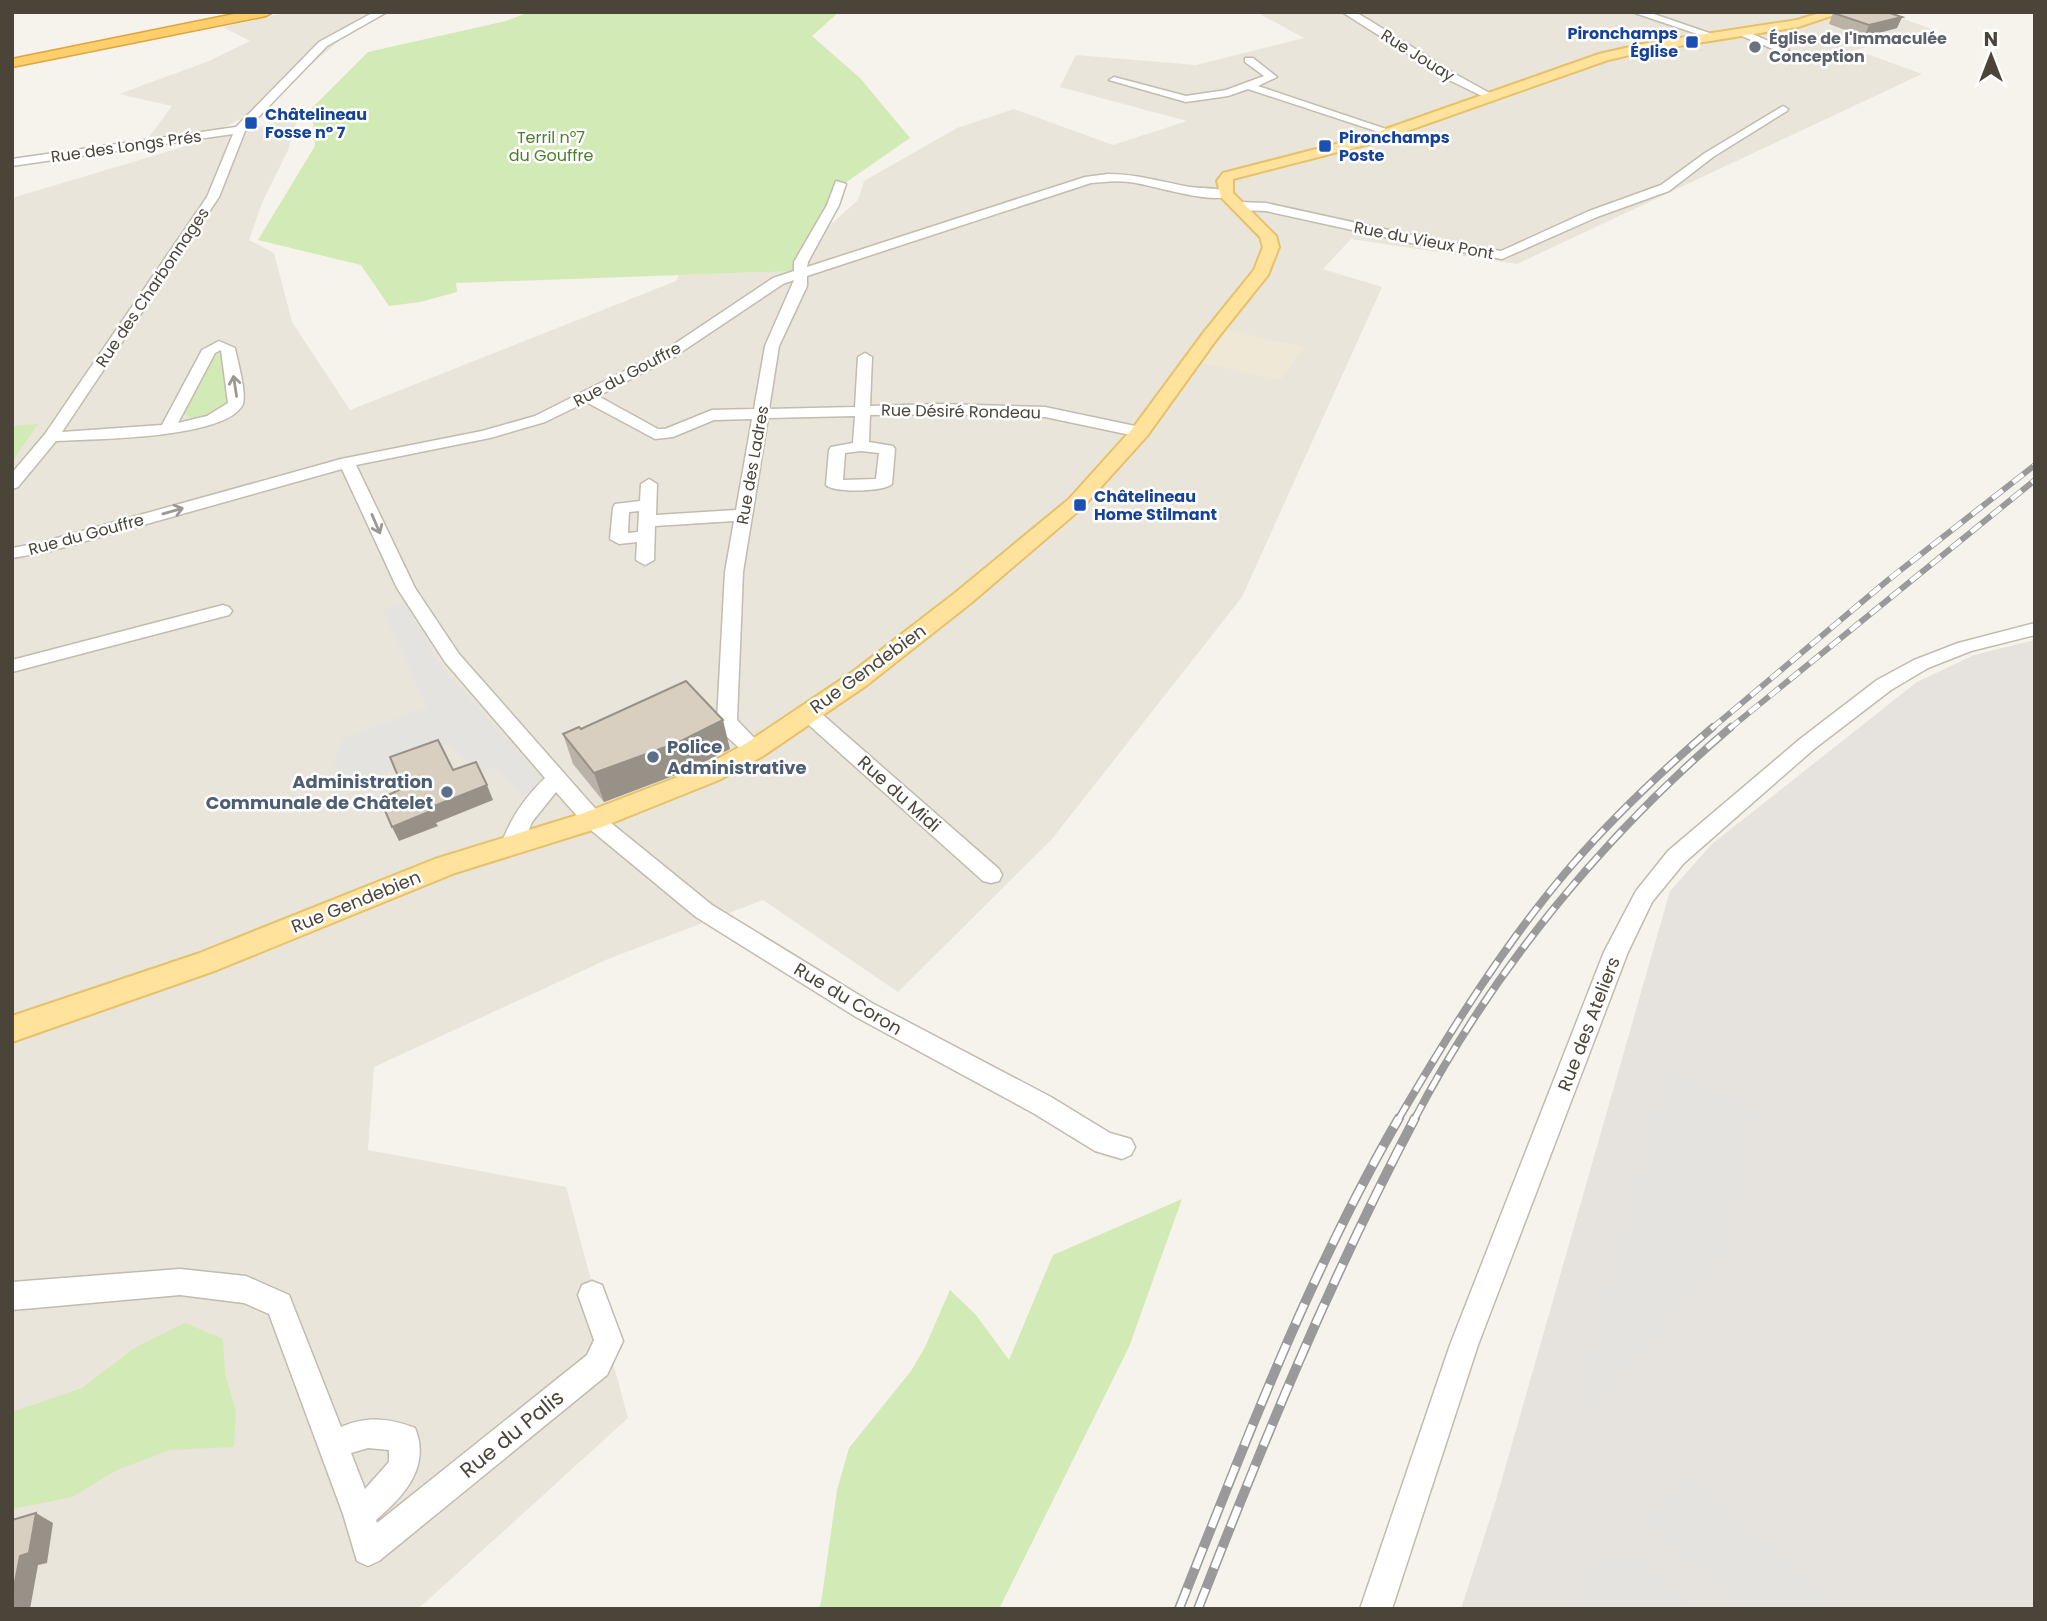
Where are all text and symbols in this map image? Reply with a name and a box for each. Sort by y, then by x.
north arrow [1956,21,2026,91]
place label: Pironchamps Église [1567,22,1678,63]
street label: Rue Jouay [1376,24,1459,87]
text: N [1984,26,1998,53]
place label: Église de l'Immaculée Conception [1769,27,1947,68]
marker: Pironchamps Église [1684,34,1700,50]
marker: Église de l'Immaculée Conception [1747,39,1763,55]
place label: Châtelineau Fosse n° 7 [265,103,367,144]
marker: Châtelineau Fosse n° 7 [243,115,259,131]
street label: Rue des Longs Prés [49,125,203,168]
park label: Terril n°7 du Gouffre [509,126,593,167]
place label: Pironchamps Poste [1339,126,1450,167]
marker: Pironchamps Poste [1317,138,1333,154]
street label: Rue des Charbonnages [90,203,215,372]
street label: Rue du Vieux Pont [1352,216,1496,265]
street label: Rue du Gouffre [569,336,685,412]
one-way arrow [228,375,241,398]
street label: Rue Désiré Rondeau [881,399,1041,424]
street label: Rue des Ladres [731,404,774,526]
place label: Châtelineau Home Stilmant [1094,485,1217,526]
marker: Châtelineau Home Stilmant [1072,497,1088,513]
one-way arrow [162,503,184,516]
street label: Rue du Gouffre [26,508,147,561]
one-way arrow [370,513,383,534]
street label: Rue Gendebien [805,618,931,719]
place label: Police Administrative [667,734,807,780]
marker: Police Administrative [645,749,661,765]
street label: Rue du Midi [853,750,946,838]
place label: Administration Communale de Châtelet [206,769,433,815]
marker: Administration Communale de Châtelet [439,784,455,800]
street label: Rue Gendebien [287,864,424,939]
street label: Rue des Ateliers [1551,953,1626,1095]
street label: Rue du Coron [789,956,907,1041]
street label: Rue du Palis [454,1383,570,1484]

